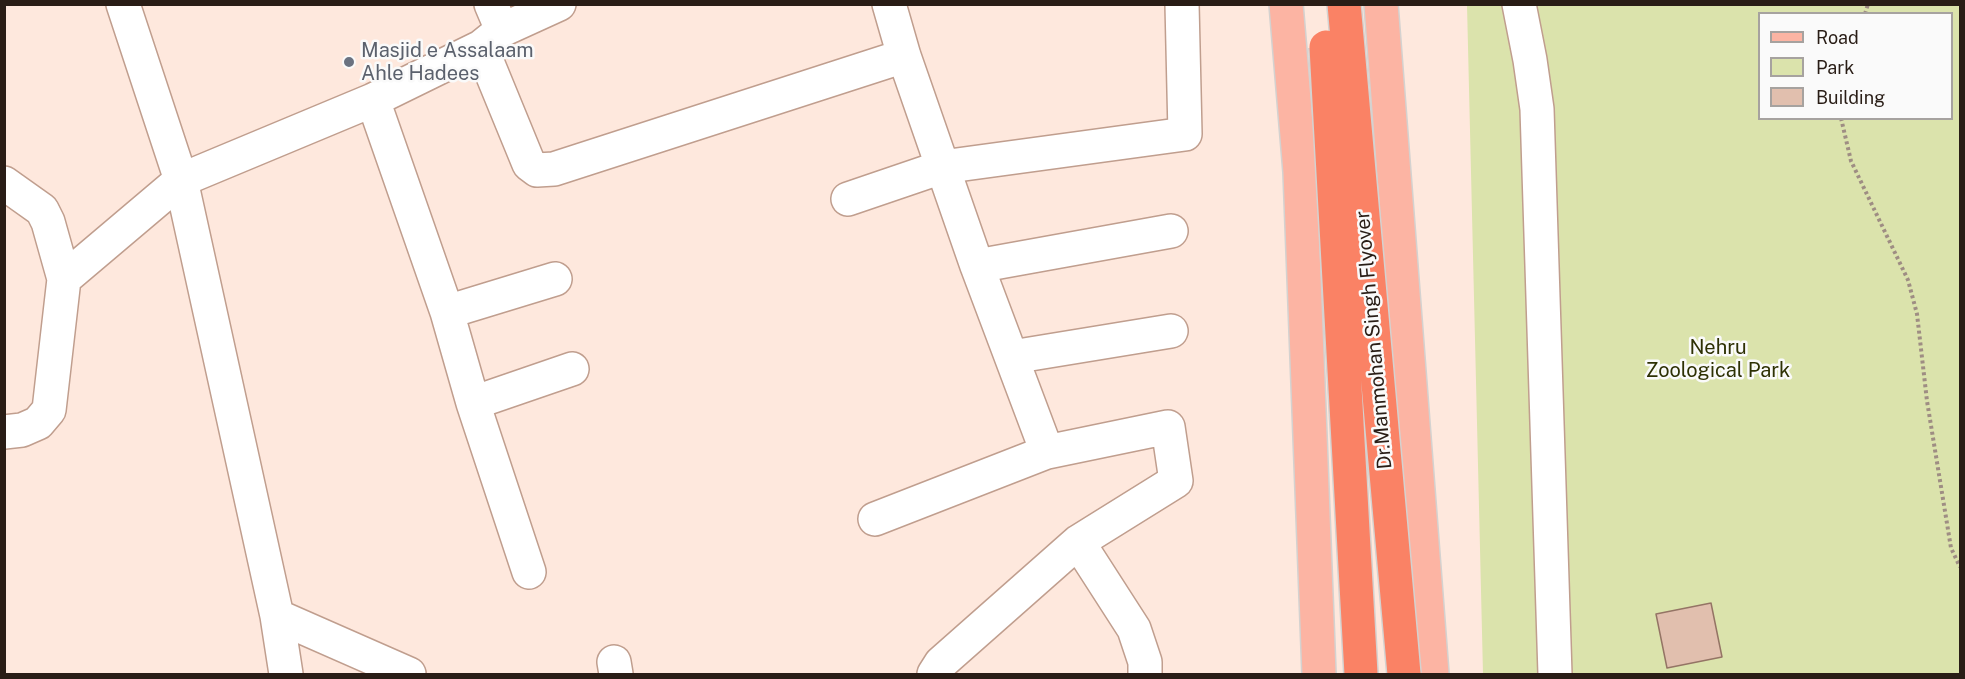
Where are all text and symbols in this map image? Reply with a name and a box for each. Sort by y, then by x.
legend [1758,12,1953,120]
text: Road [1816,27,1859,48]
place label: Masjid e Assalaam Ahle Hadees [361,39,534,86]
marker: Masjid e Assalaam Ahle Hadees [342,55,356,69]
text: Park [1816,57,1854,78]
text: Building [1816,87,1885,108]
street label: Dr.Manmohan Singh Flyover [1351,210,1397,470]
park label: Nehru Zoological Park [1646,336,1790,383]

